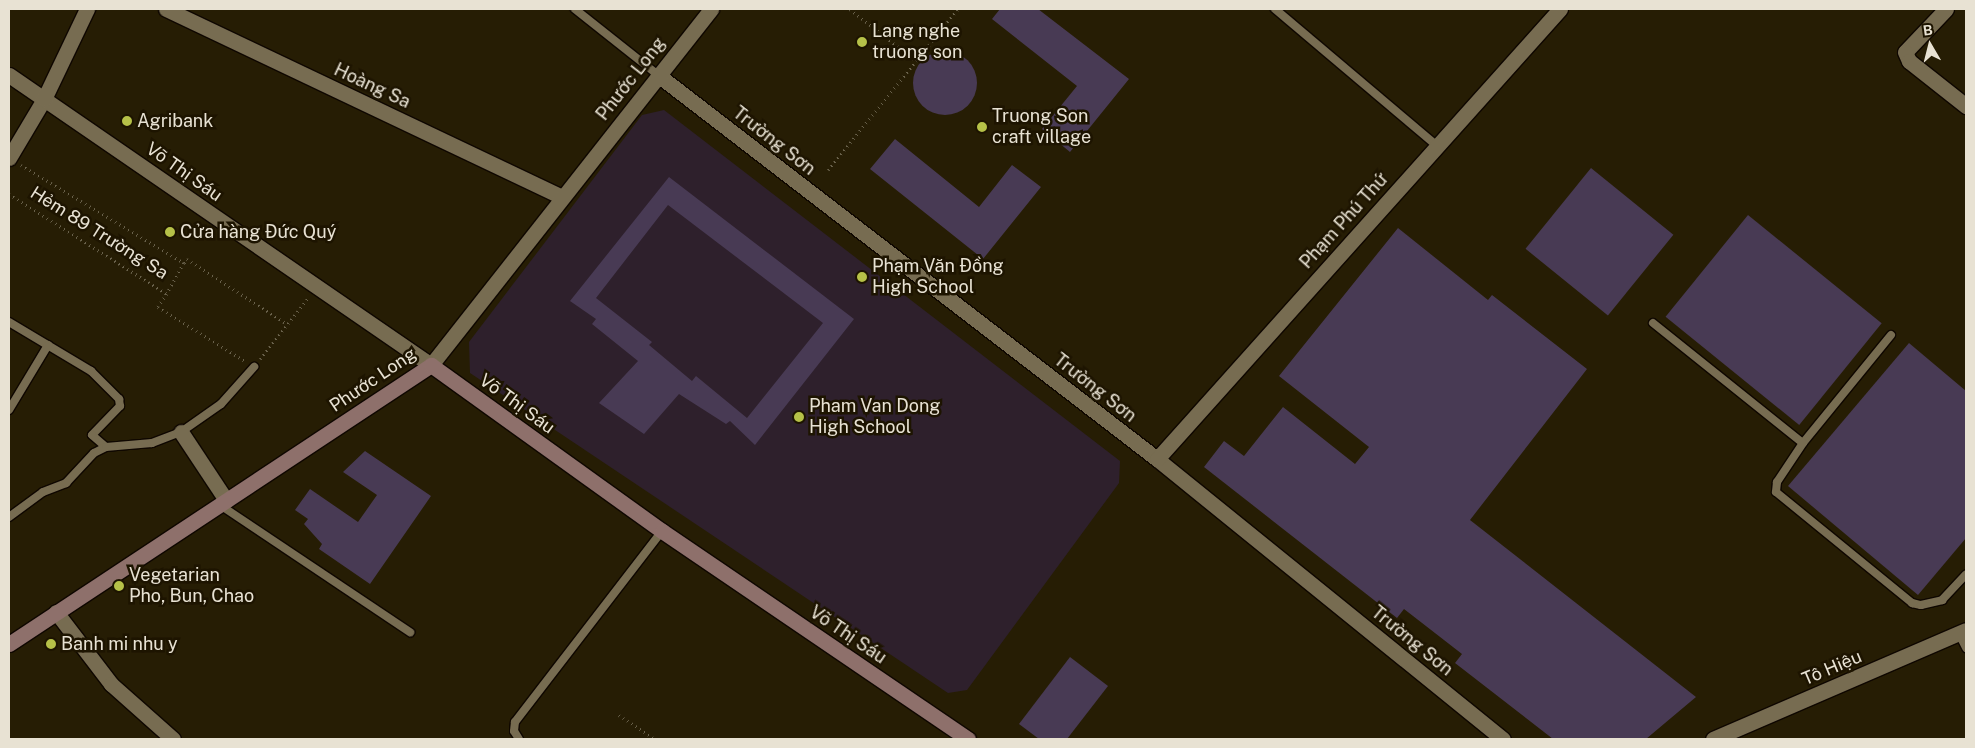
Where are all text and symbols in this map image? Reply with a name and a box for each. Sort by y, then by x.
north arrow [1905,20,1955,70]
place label: Lang nghe truong son [872,21,962,64]
text: B [1922,22,1934,39]
street label: Phước Long [592,33,670,125]
marker: Lang nghe truong son [856,36,868,48]
street label: Hoàng Sa [330,59,414,113]
street label: Trường Sơn [729,102,819,180]
place label: Truong Son craft village [992,106,1091,148]
place label: Agribank [137,110,213,132]
marker: Agribank [121,115,133,127]
marker: Truong Son craft village [976,121,988,133]
street label: Võ Thị Sáu [142,138,226,206]
street label: Phạm Phú Thứ [1295,169,1393,273]
street label: Hẻm 89 Trường Sa [26,182,172,284]
place label: Cửa hàng Đức Quý [180,221,336,243]
marker: Cửa hàng Đức Quý [164,226,176,238]
place label: Phạm Văn Đồng High School [872,256,1004,298]
marker: Phạm Văn Đồng High School [856,271,868,283]
street label: Phước Long [326,343,420,417]
street label: Trường Sơn [1050,349,1140,427]
street label: Võ Thị Sáu [475,369,559,439]
place label: Pham Van Dong High School [809,396,941,438]
marker: Pham Van Dong High School [793,411,805,423]
place label: Vegetarian Pho, Bun, Chao [129,565,254,608]
marker: Vegetarian Pho, Bun, Chao [113,580,125,592]
street label: Võ Thị Sáu [805,601,891,669]
street label: Trường Sơn [1367,602,1457,680]
place label: Banh mi nhu y [61,633,178,655]
marker: Banh mi nhu y [45,638,57,650]
street label: Tô Hiệu [1799,646,1865,690]

